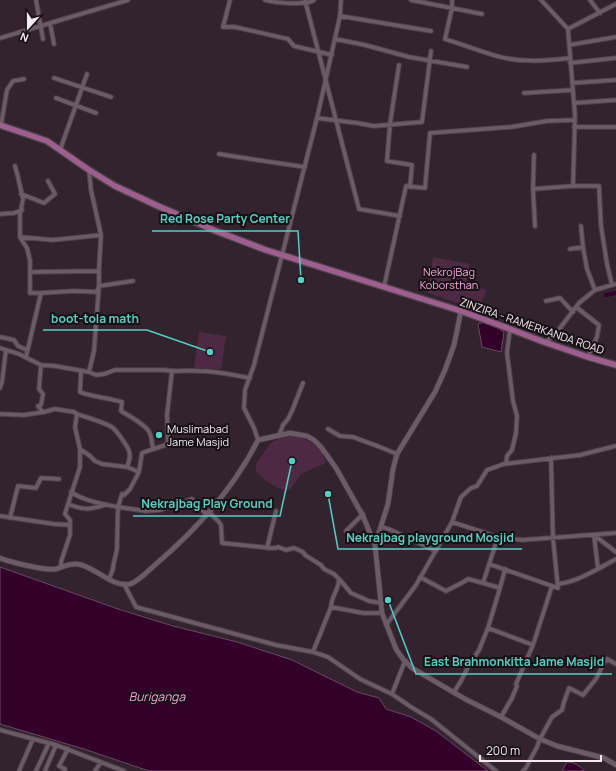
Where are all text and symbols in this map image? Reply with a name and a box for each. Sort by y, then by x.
north arrow [8,8,48,48]
text: N [18,29,31,46]
callout: Red Rose Party Center [152,207,298,231]
text: Red Rose Party Center [160,210,290,227]
park label: NekrojBag Koborsthan [420,264,478,292]
street label: ZINZIRA - RAMERKANDA ROAD [458,294,606,357]
callout: boot-tola math [43,306,147,330]
text: boot-tola math [51,310,139,327]
place label: Muslimabad Jame Masjid [167,421,229,449]
marker: Muslimabad Jame Masjid [154,430,164,440]
callout: Nekrajbag Play Ground [133,492,280,516]
text: Nekrajbag Play Ground [141,495,273,512]
callout: Nekrajbag playground Mosjid [338,525,522,549]
text: Nekrajbag playground Mosjid [346,529,514,546]
callout: East Brahmonkitta Jame Masjid [416,650,612,674]
text: East Brahmonkitta Jame Masjid [424,653,604,670]
water label: Buriganga [129,688,186,705]
scale bar [480,737,601,763]
text: 200 m [486,742,520,759]

